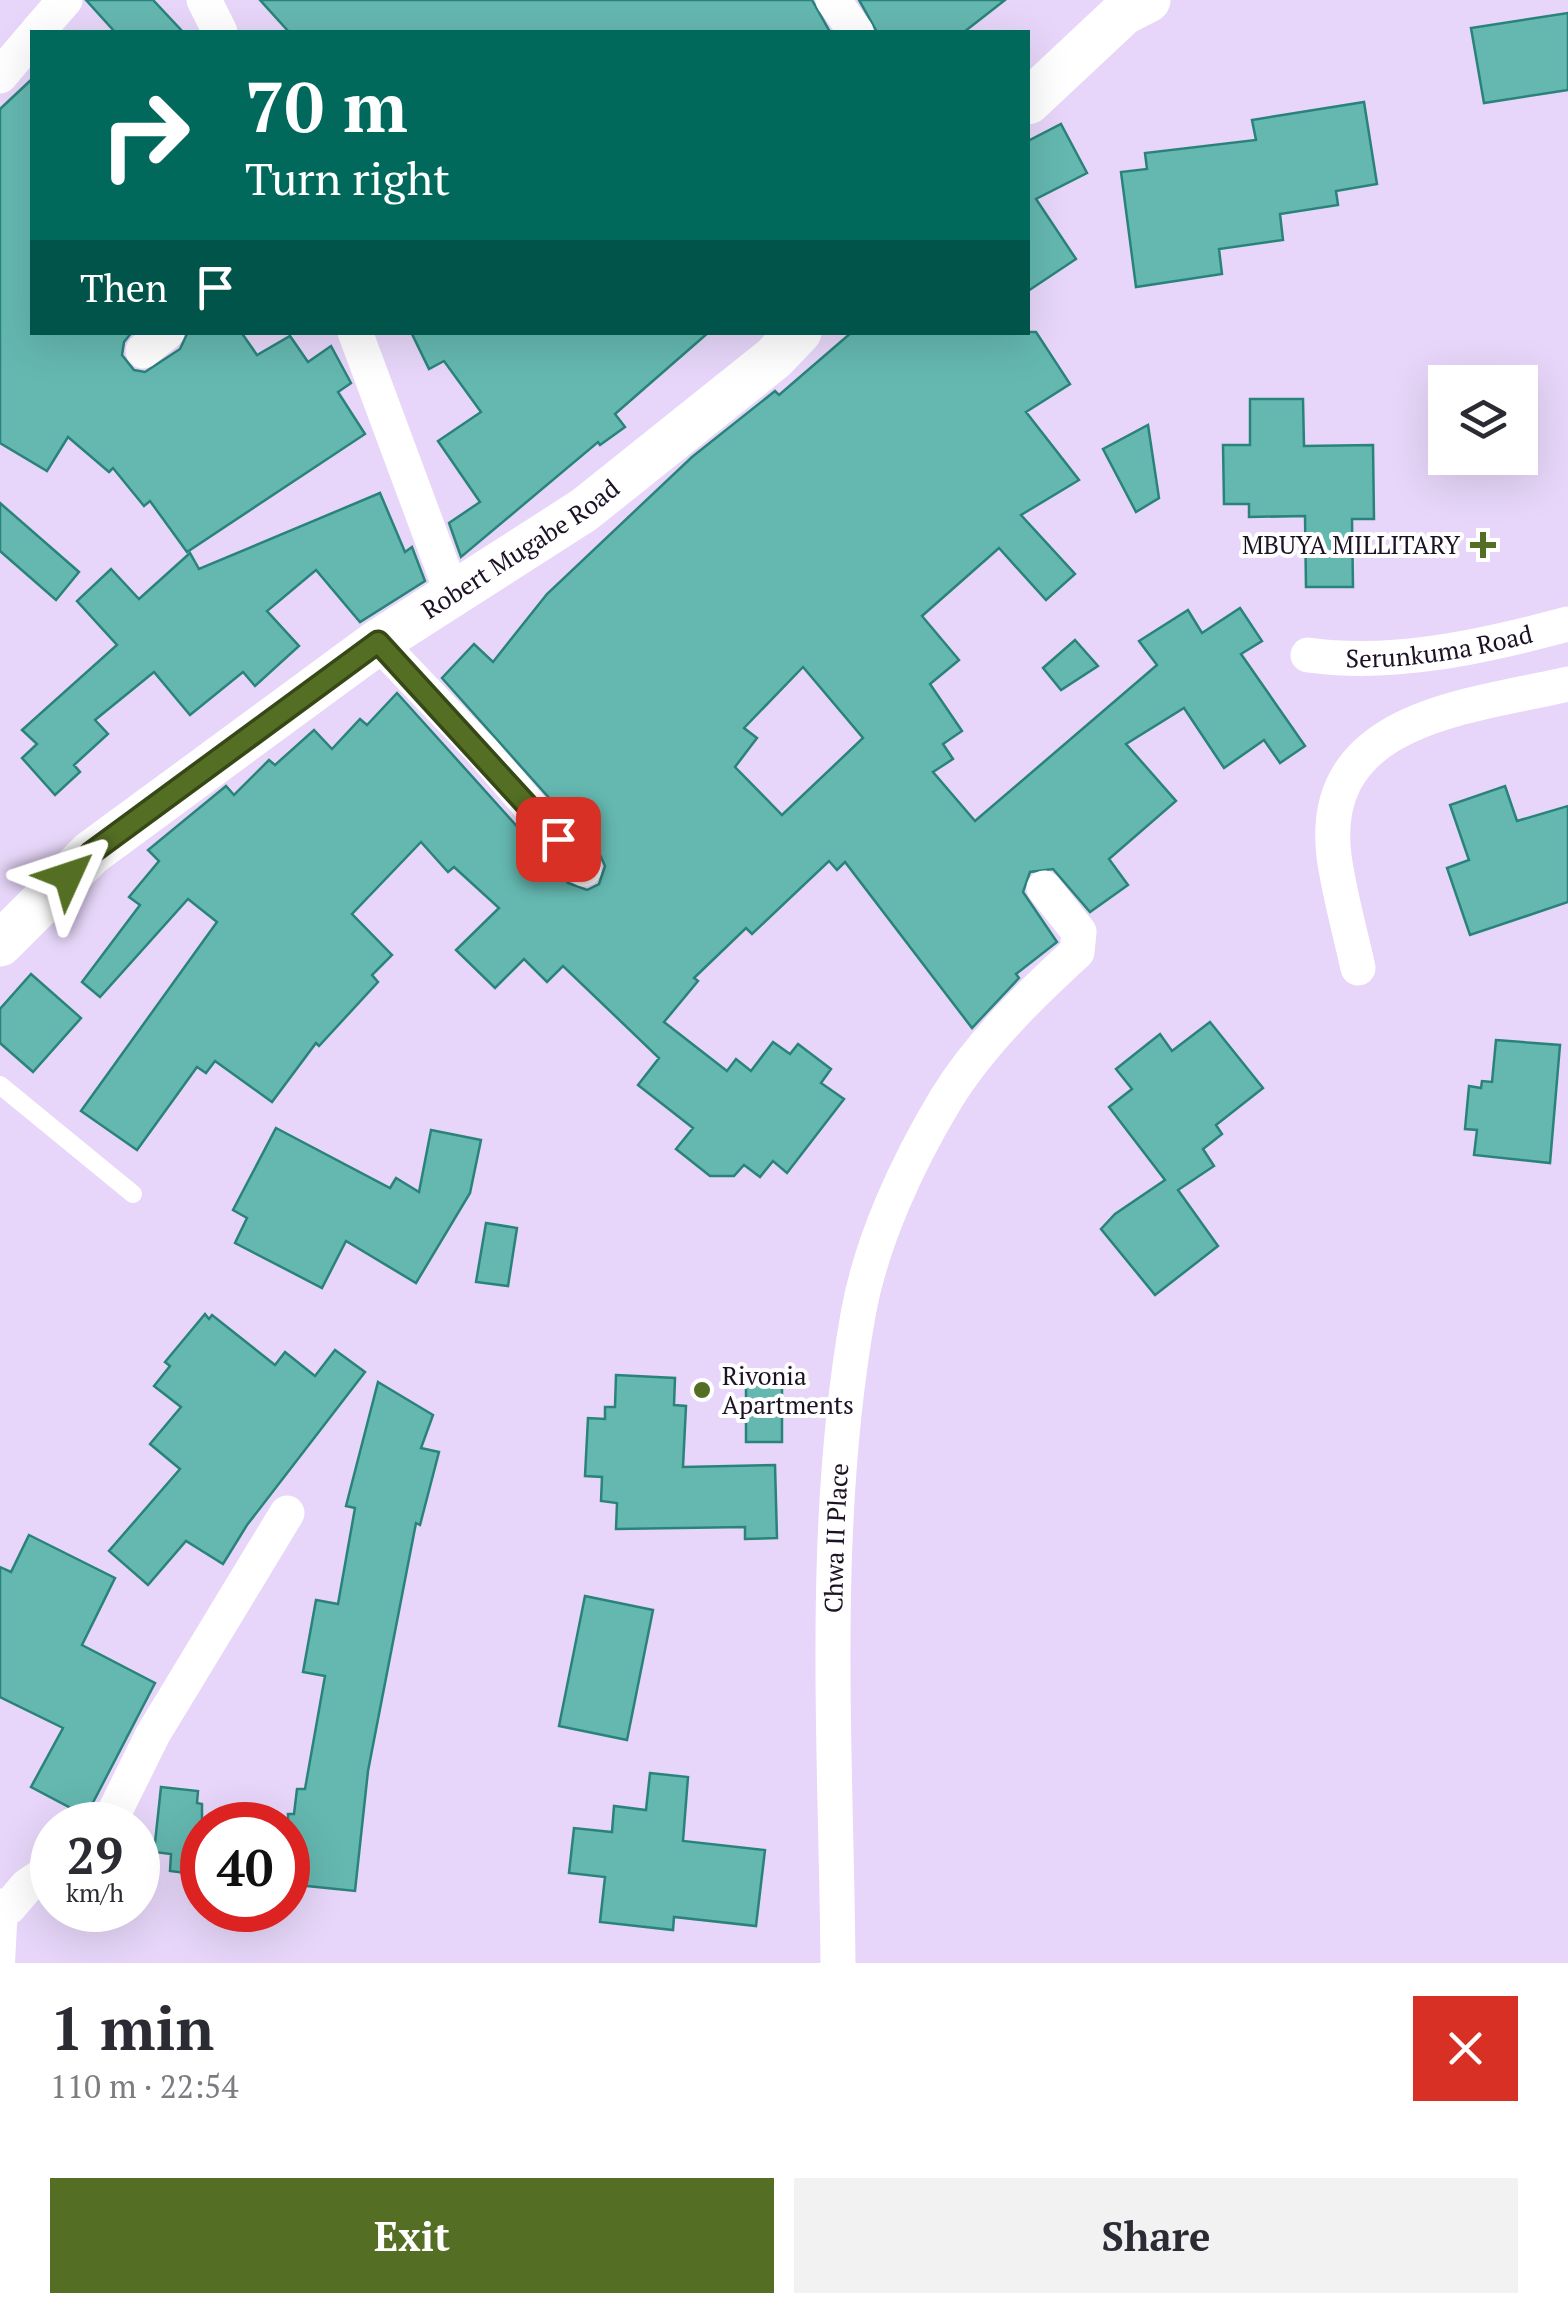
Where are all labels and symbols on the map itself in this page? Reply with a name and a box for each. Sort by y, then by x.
street label: Robert Mugabe Road [415,471,626,626]
place label: MBUYA MILLITARY [1242,528,1461,561]
marker: MBUYA MILLITARY [1470,532,1496,558]
street label: Serunkuma Road [1345,617,1536,675]
pin [516,797,601,882]
position arrow [16,824,120,928]
place label: Rivonia Apartments [722,1359,854,1421]
marker: Rivonia Apartments [691,1379,713,1401]
street label: Chwa II Place [816,1462,855,1613]
speed limit sign: 40 [180,1802,310,1932]

